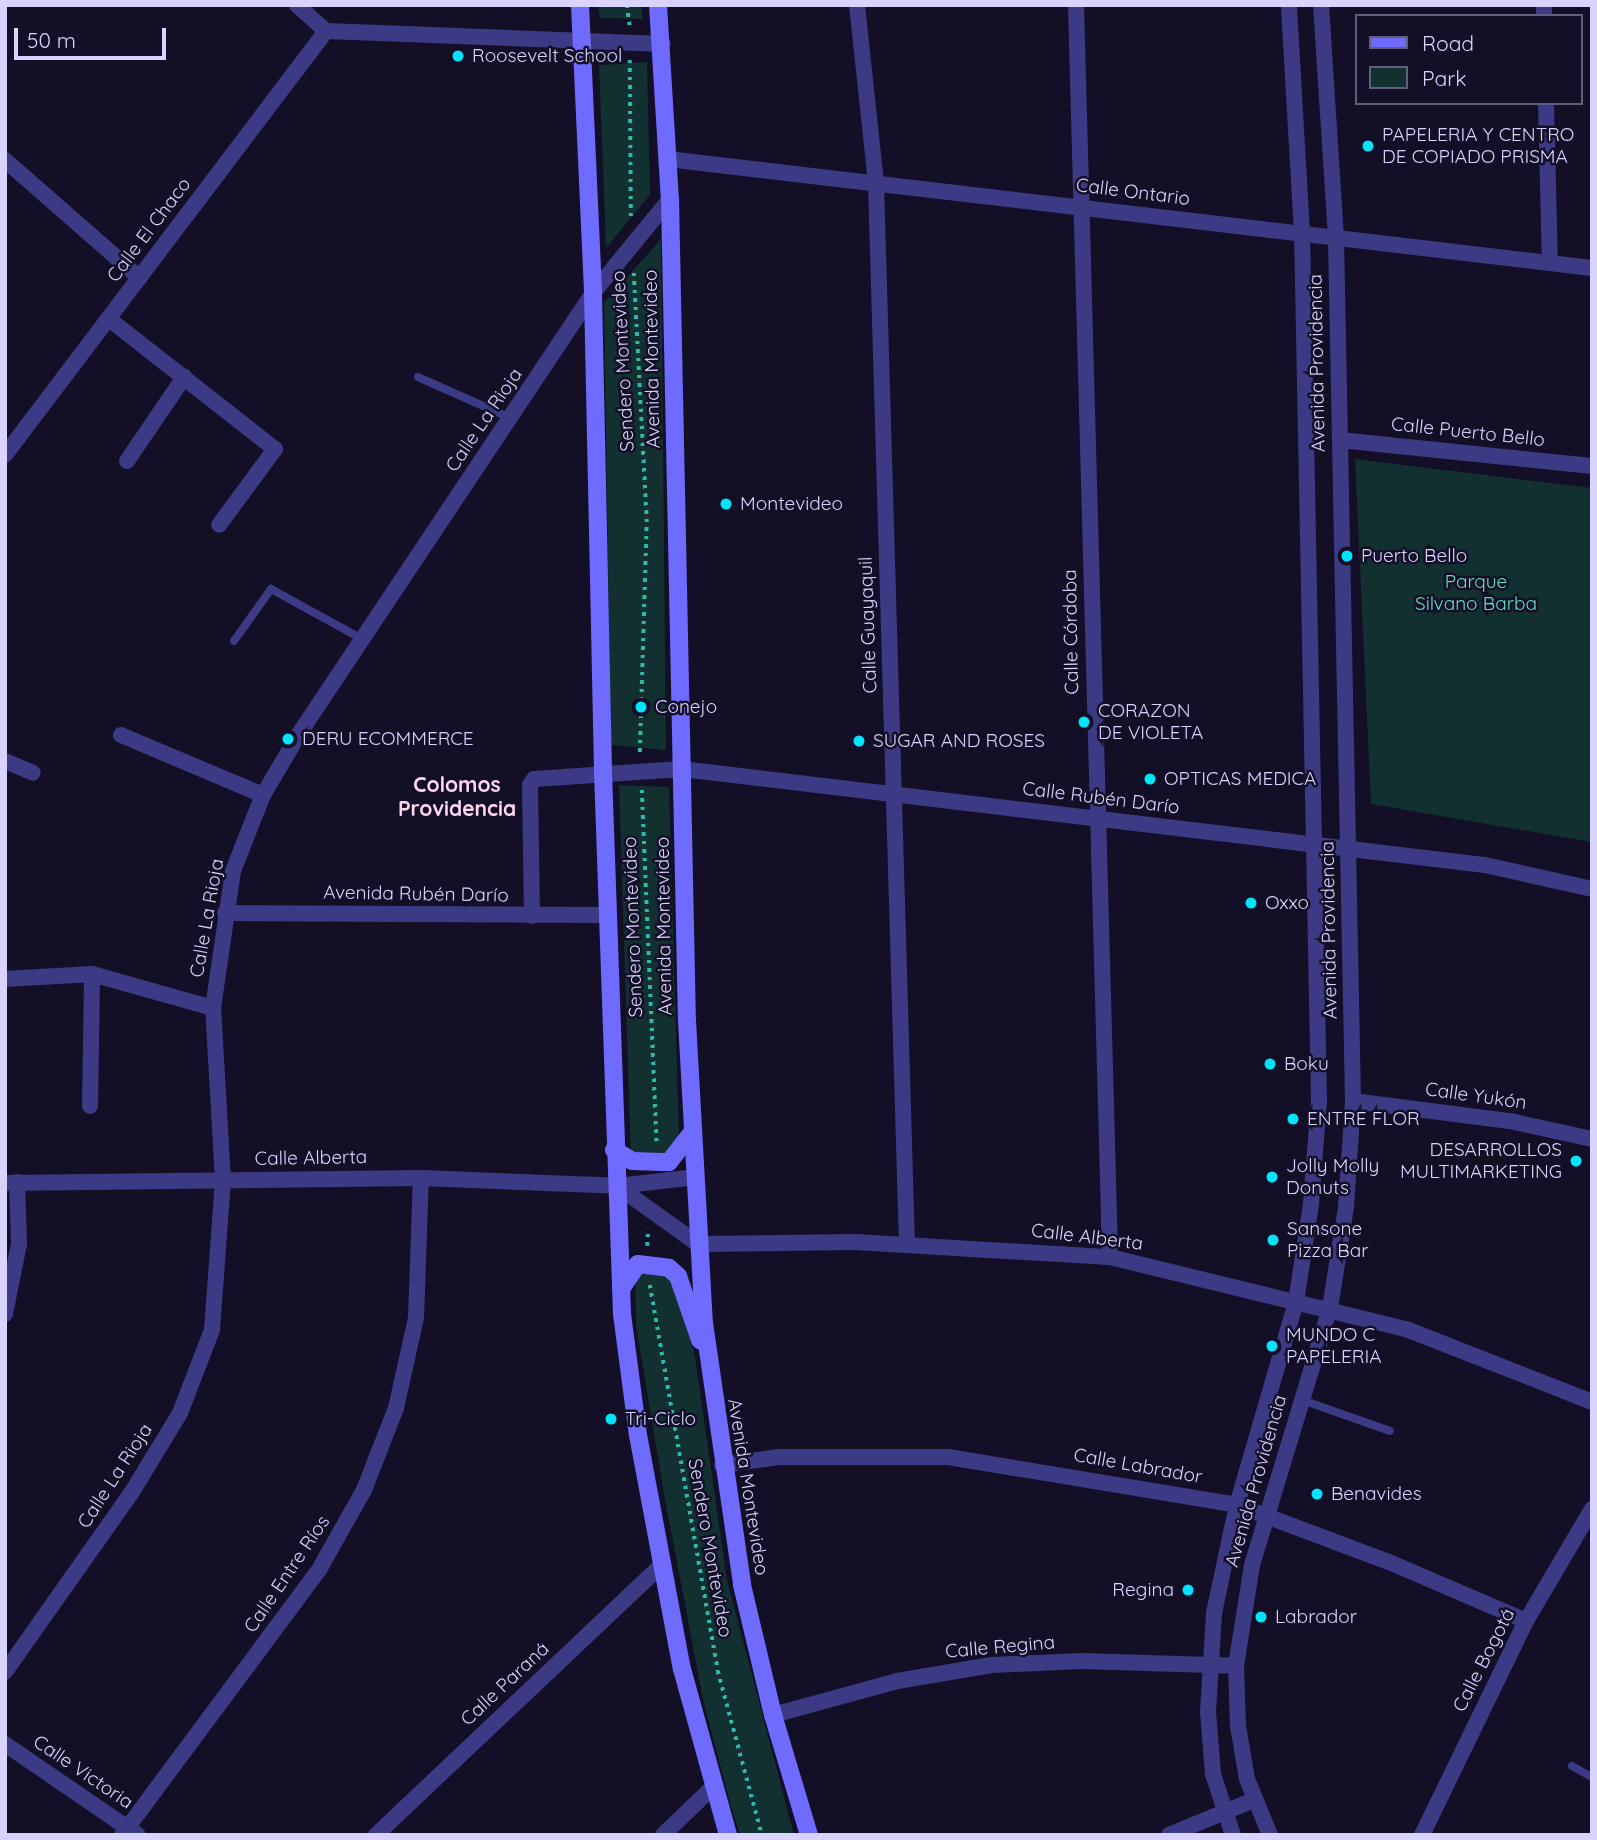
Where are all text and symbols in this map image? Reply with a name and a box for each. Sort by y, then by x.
scale bar [18,14,170,58]
legend [1356,14,1583,105]
text: 50 m [27,27,76,53]
text: Road [1422,30,1474,56]
place label: Roosevelt School [472,45,622,67]
marker: Roosevelt School [450,48,466,64]
text: Park [1422,65,1466,91]
place label: PAPELERIA Y CENTRO DE COPIADO PRISMA [1382,124,1574,168]
marker: PAPELERIA Y CENTRO DE COPIADO PRISMA [1360,138,1376,154]
street label: Calle El Chaco [102,173,196,287]
street label: Calle Ontario [1075,174,1191,210]
street label: Avenida Montevideo [639,269,665,449]
street label: Sendero Montevideo [607,270,639,452]
street label: Avenida Providencia [1304,274,1330,452]
street label: Calle La Rioja [441,364,527,476]
street label: Calle Puerto Bello [1390,413,1546,451]
place label: Montevideo [740,493,843,515]
marker: Montevideo [718,496,734,512]
place label: Puerto Bello [1361,545,1467,567]
marker: Puerto Bello [1339,548,1355,564]
street label: Calle Guayaquil [854,556,882,694]
street label: Calle Córdoba [1059,569,1083,695]
park label: Parque Silvano Barba [1415,571,1537,615]
place label: Conejo [655,696,717,718]
marker: Conejo [633,699,649,715]
place label: CORAZON DE VIOLETA [1098,700,1203,744]
marker: CORAZON DE VIOLETA [1076,714,1092,730]
place label: DERU ECOMMERCE [302,728,474,750]
place label: SUGAR AND ROSES [873,730,1045,752]
marker: DERU ECOMMERCE [280,731,296,747]
marker: SUGAR AND ROSES [851,733,867,749]
place label: OPTICAS MEDICA [1164,768,1316,790]
district label: Colomos Providencia [398,771,516,821]
marker: OPTICAS MEDICA [1142,771,1158,787]
street label: Calle Rubén Darío [1021,777,1181,819]
street label: Sendero Montevideo [618,836,648,1018]
street label: Avenida Montevideo [651,836,677,1016]
street label: Avenida Providencia [1316,841,1342,1019]
street label: Calle La Rioja [185,857,229,979]
street label: Avenida Rubén Darío [323,881,509,907]
place label: Oxxo [1265,892,1309,914]
marker: Oxxo [1243,895,1259,911]
place label: Boku [1284,1053,1329,1075]
marker: Boku [1262,1056,1278,1072]
street label: Calle Yukón [1424,1078,1528,1114]
place label: ENTRE FLOR [1307,1108,1420,1130]
marker: ENTRE FLOR [1285,1111,1301,1127]
place label: DESARROLLOS MULTIMARKETING [1400,1139,1562,1183]
street label: Calle Alberta [255,1146,367,1170]
marker: DESARROLLOS MULTIMARKETING [1568,1153,1584,1169]
place label: Jolly Molly Donuts [1286,1155,1379,1199]
marker: Jolly Molly Donuts [1264,1169,1280,1185]
place label: Sansone Pizza Bar [1287,1218,1368,1262]
street label: Calle Alberta [1030,1219,1144,1255]
marker: Sansone Pizza Bar [1265,1232,1281,1248]
place label: MUNDO C PAPELERIA [1286,1324,1382,1368]
marker: MUNDO C PAPELERIA [1264,1338,1280,1354]
street label: Avenida Providencia [1220,1392,1292,1570]
street label: Avenida Montevideo [723,1397,773,1577]
place label: Tri-Ciclo [625,1408,696,1430]
marker: Tri-Ciclo [603,1411,619,1427]
street label: Calle La Rioja [73,1419,157,1533]
street label: Calle Labrador [1072,1443,1204,1489]
street label: Sendero Montevideo [683,1457,737,1639]
place label: Benavides [1331,1483,1422,1505]
marker: Benavides [1309,1486,1325,1502]
street label: Calle Entre Ríos [239,1511,335,1637]
place label: Regina [1112,1579,1174,1601]
marker: Regina [1180,1582,1196,1598]
street label: Calle Bogotá [1448,1604,1520,1716]
place label: Labrador [1275,1606,1357,1628]
marker: Labrador [1253,1609,1269,1625]
street label: Calle Regina [944,1631,1056,1663]
street label: Calle Paraná [456,1637,554,1731]
street label: Calle Victoria [29,1730,137,1814]

